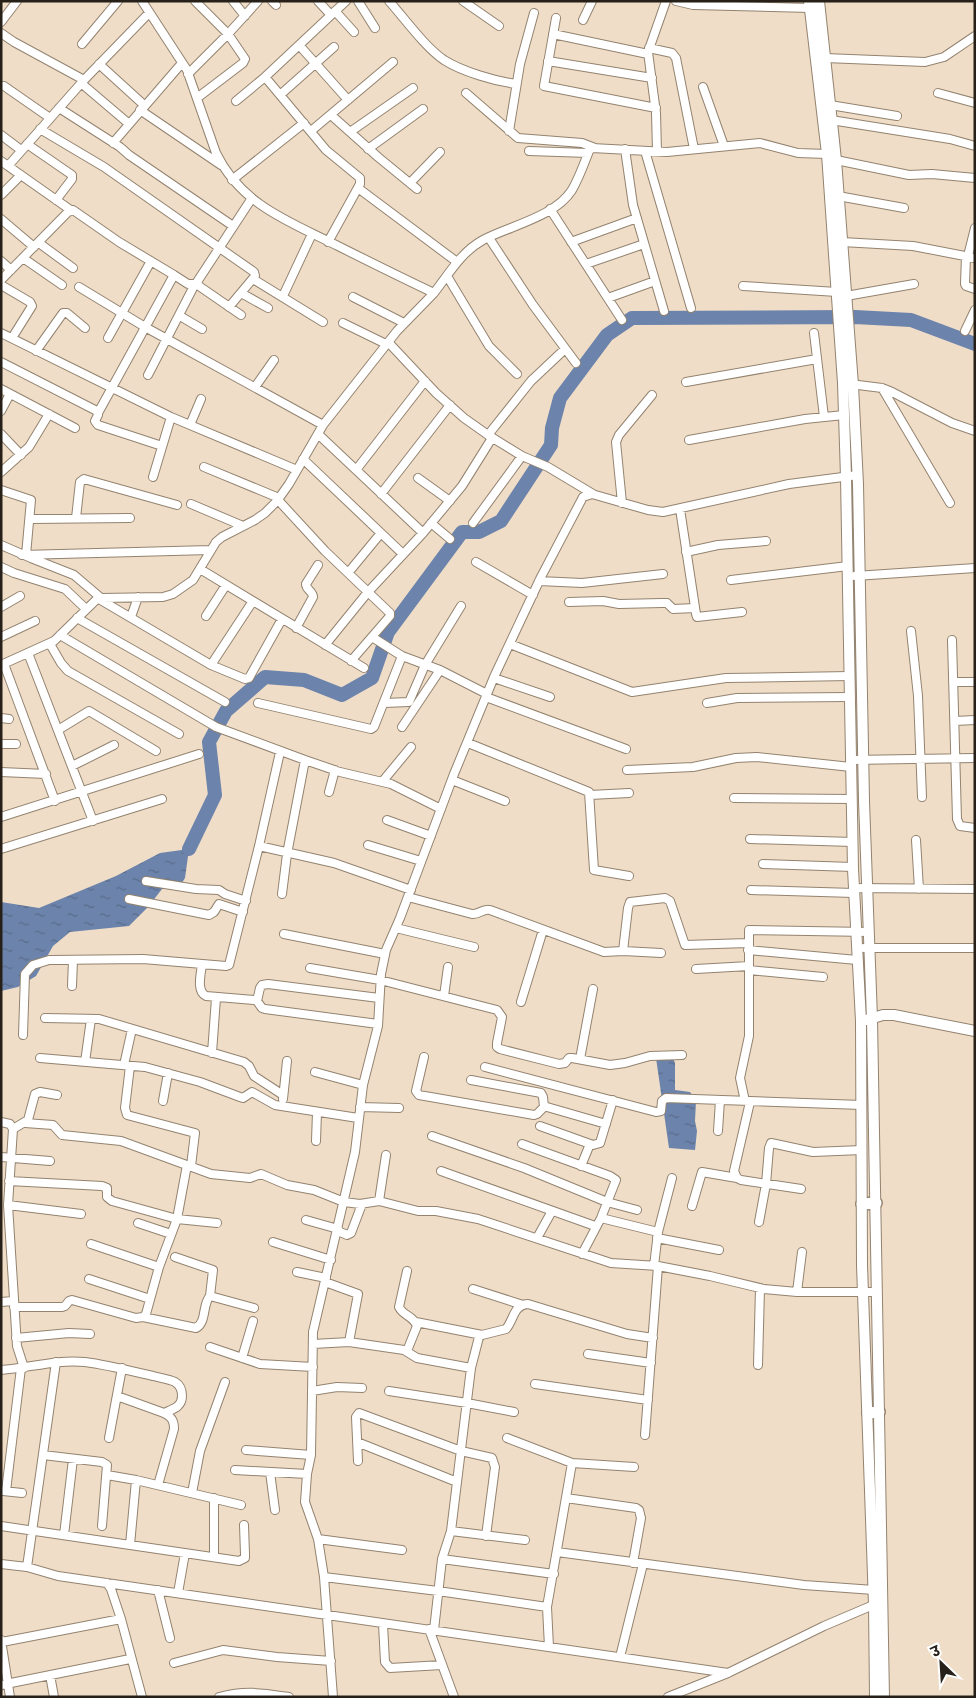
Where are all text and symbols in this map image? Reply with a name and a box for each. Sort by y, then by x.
north arrow [916,1638,966,1688]
text: उ [927,1640,944,1662]

